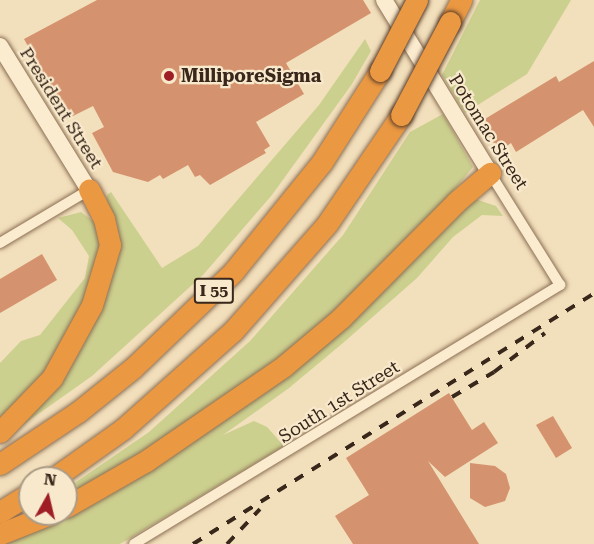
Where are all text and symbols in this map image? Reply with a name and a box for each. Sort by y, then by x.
street label: President Street [15,43,107,173]
place label: MilliporeSigma [181,65,321,87]
marker: MilliporeSigma [162,69,176,83]
street label: Potomac Street [444,70,532,194]
road number: I 55 [193,278,235,304]
street label: South 1st Street [275,356,403,448]
north arrow [18,466,78,526]
text: N [43,469,58,490]

